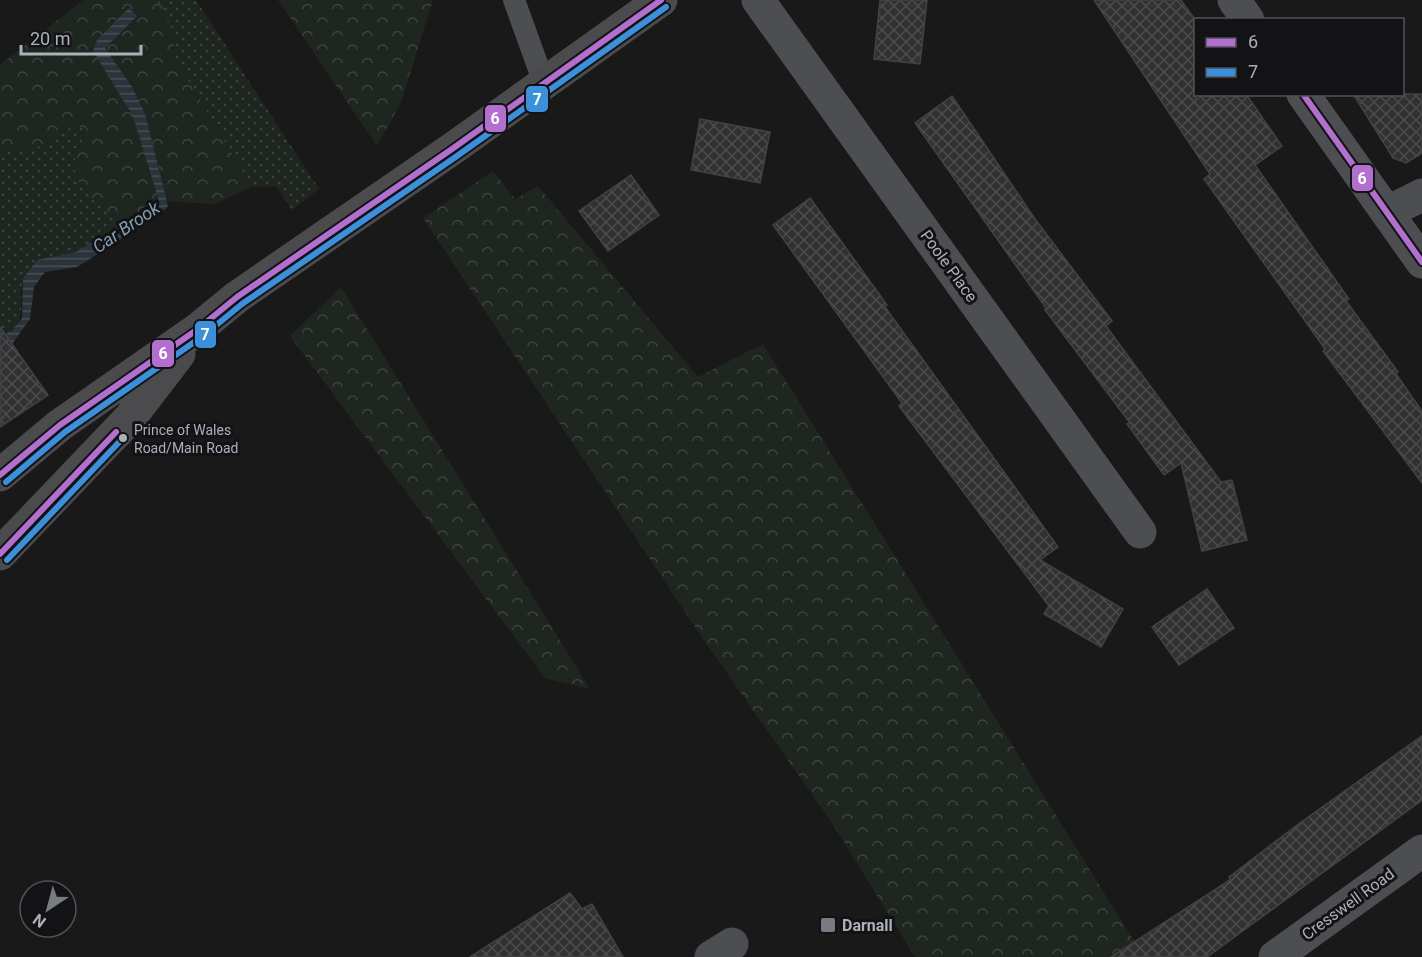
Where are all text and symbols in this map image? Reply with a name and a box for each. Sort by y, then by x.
scale bar [21,18,141,56]
legend [1194,18,1404,96]
text: 20 m [30,28,70,49]
text: 6 [1248,31,1258,52]
text: 7 [1248,61,1258,82]
line badge: 7 [525,85,549,113]
text: 7 [532,90,542,109]
line badge: 6 [484,104,507,133]
text: 6 [490,109,500,128]
line badge: 6 [1351,164,1374,192]
text: 6 [1357,169,1367,188]
water label: Car Brook [88,196,165,257]
street label: Poole Place [917,226,981,306]
line badge: 7 [194,320,217,349]
text: 7 [200,325,210,344]
line badge: 6 [151,339,175,368]
text: 6 [158,344,168,363]
place label: Prince of Wales Road/Main Road [134,422,238,456]
marker: Prince of Wales Road/Main Road [117,432,129,444]
street label: Cresswell Road [1298,864,1398,944]
north arrow [18,879,78,939]
text: N [29,910,50,932]
marker: Darnall [819,916,837,934]
place label: Darnall [842,916,893,935]

